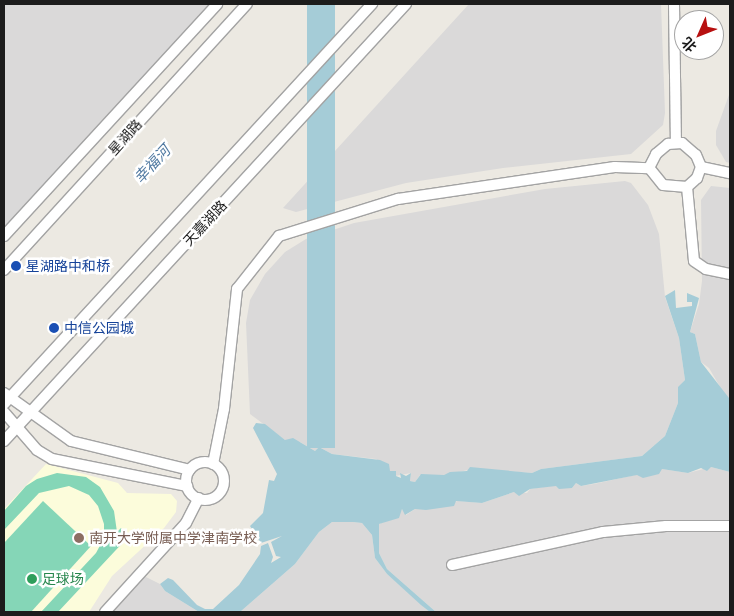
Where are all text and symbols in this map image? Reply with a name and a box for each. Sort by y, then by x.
north arrow [674,10,724,60]
text: 北 [678,33,700,56]
street label: 星湖路 [105,116,145,158]
water label: 幸福河 [130,141,174,187]
street label: 天嘉湖路 [180,197,230,249]
place label: 星湖路中和桥 [26,258,110,274]
marker: 星湖路中和桥 [10,260,22,272]
place label: 中信公园城 [64,320,134,336]
marker: 中信公园城 [48,322,60,334]
place label: 南开大学附属中学津南学校 [89,530,257,546]
marker: 南开大学附属中学津南学校 [73,532,85,544]
place label: 足球场 [42,571,84,587]
marker: 足球场 [26,573,38,585]

